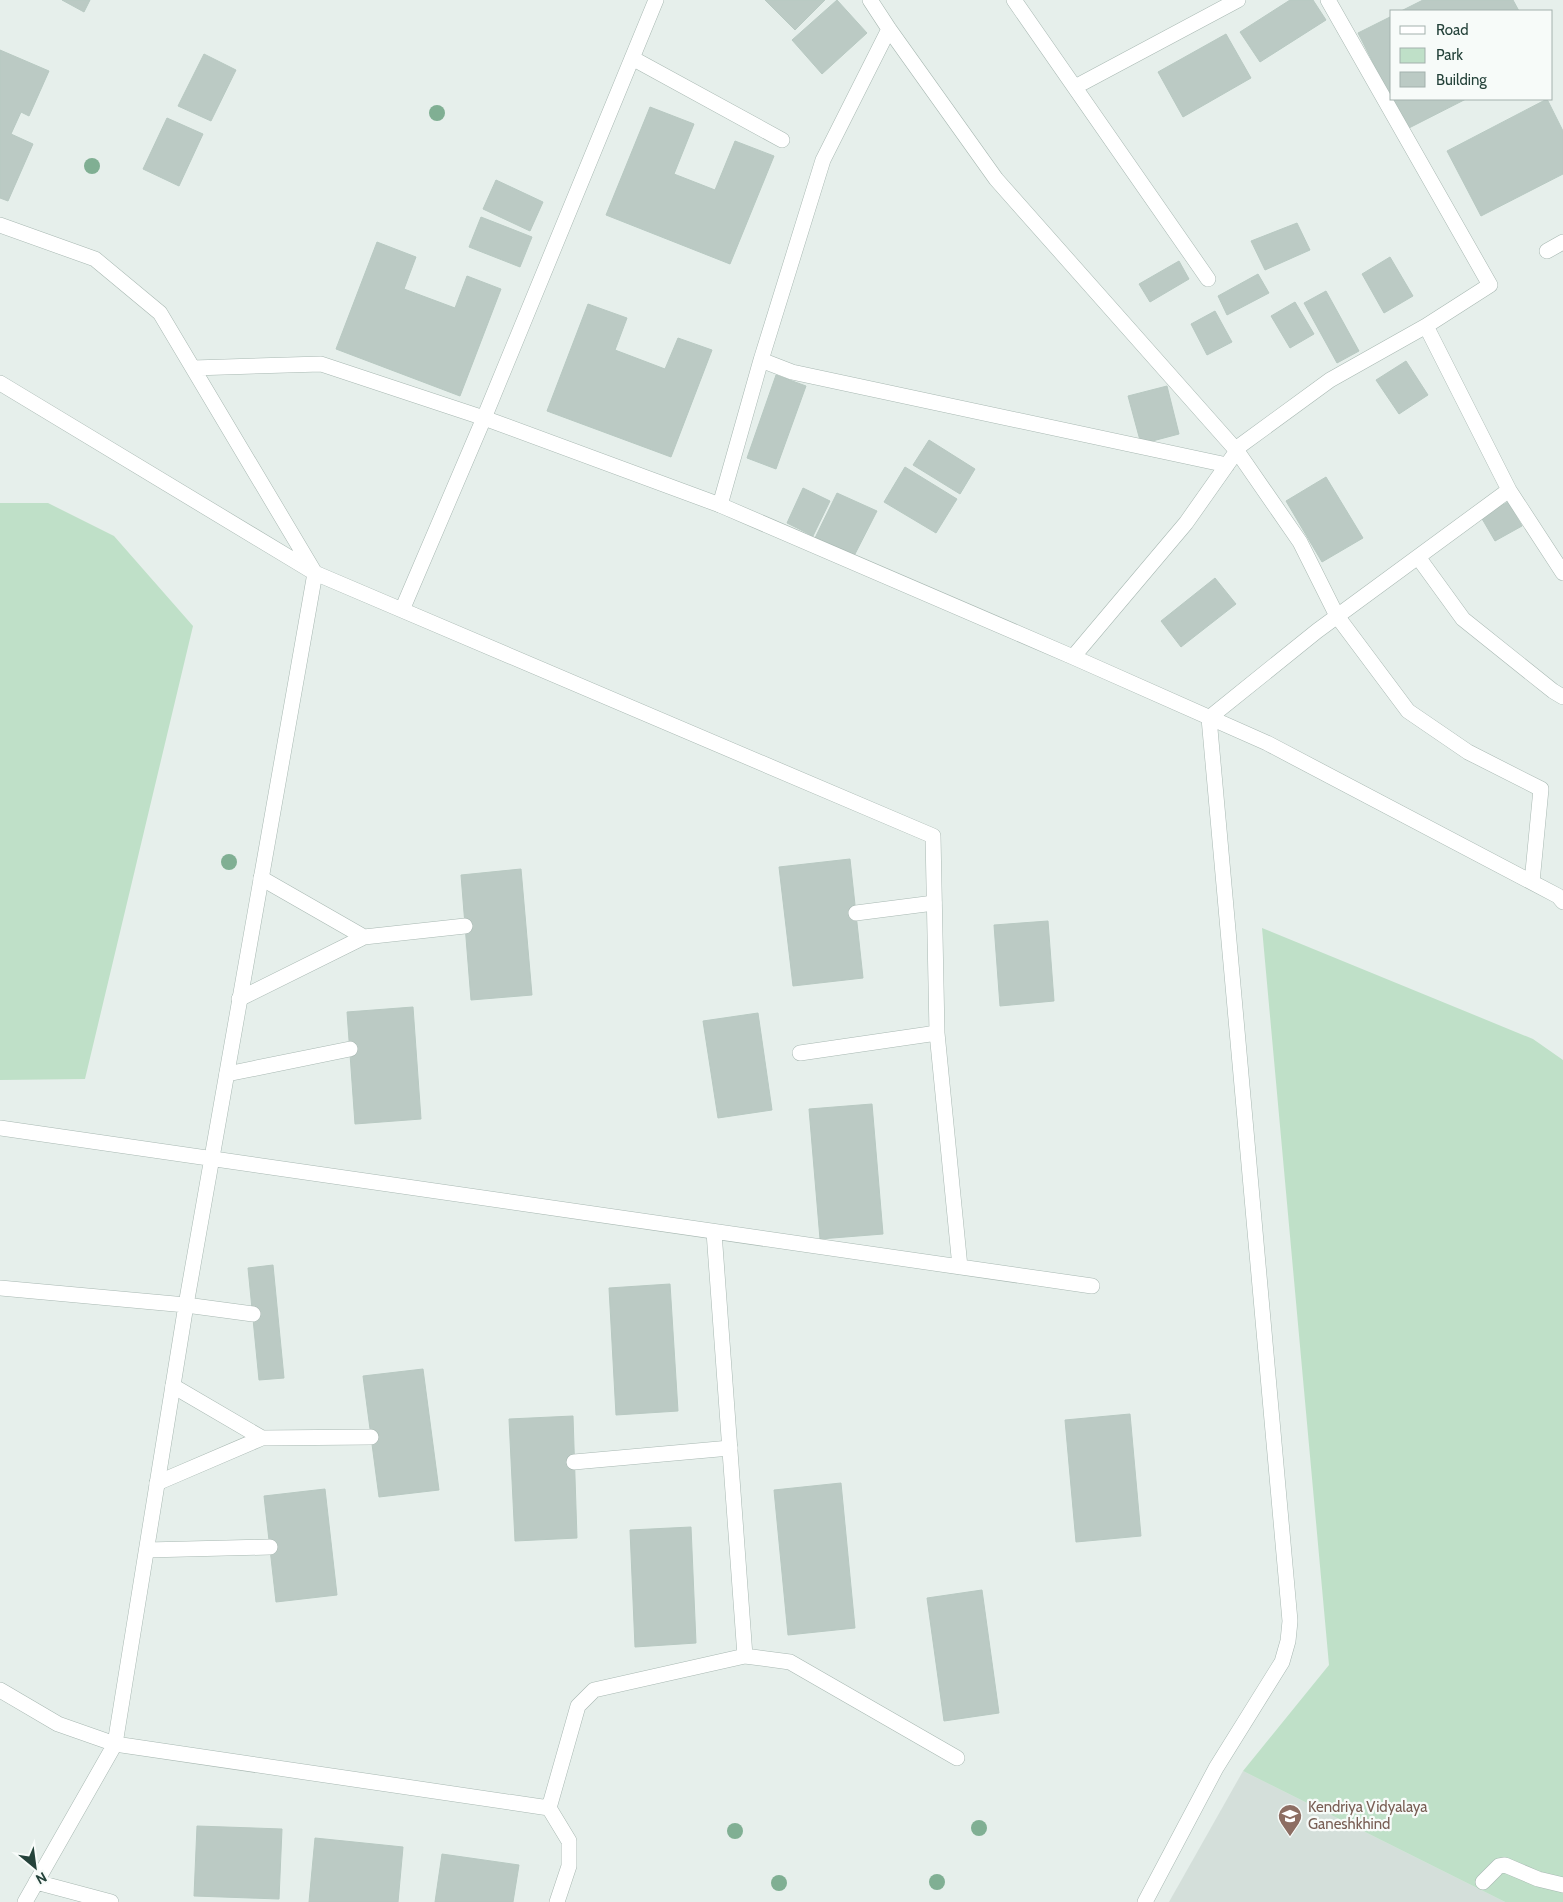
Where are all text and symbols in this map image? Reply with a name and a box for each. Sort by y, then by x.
legend [1390,10,1553,100]
text: Road [1436,21,1469,39]
text: Park [1436,46,1463,64]
text: Building [1436,71,1487,89]
place label: Kendriya Vidyalaya Ganeshkhind [1308,1798,1428,1833]
school or university icon: Kendriya Vidyalaya Ganeshkhind [1277,1803,1303,1837]
north arrow [10,1842,60,1892]
text: N [33,1868,50,1889]

